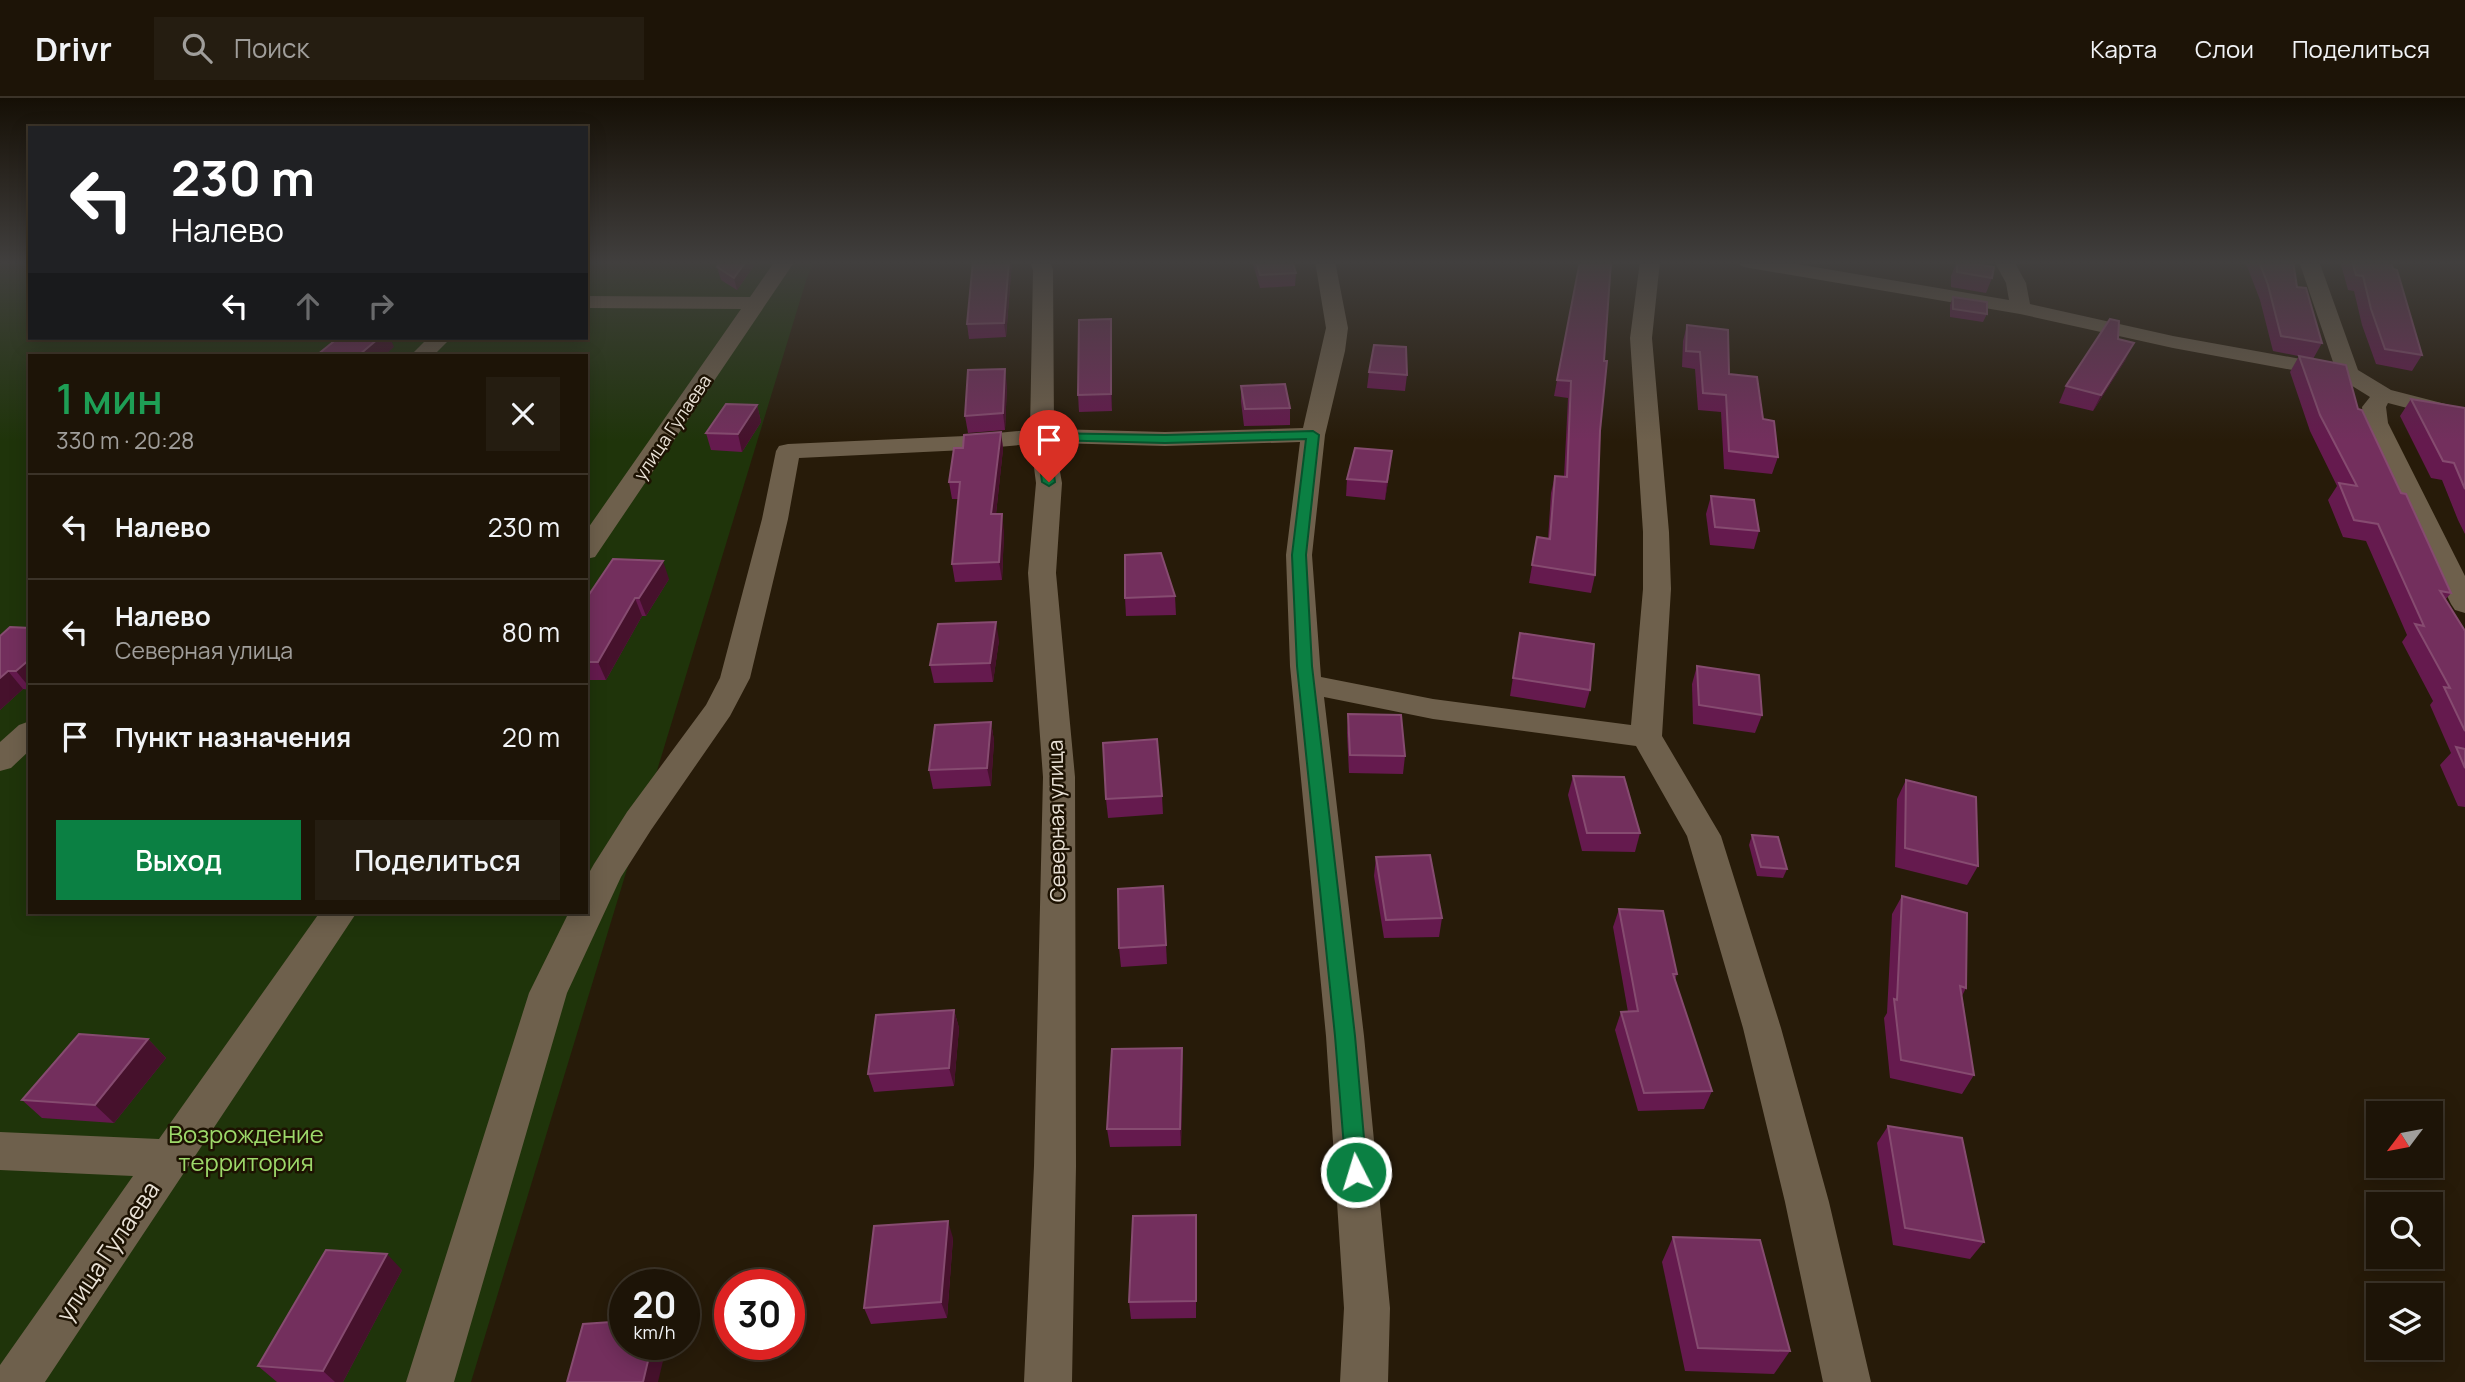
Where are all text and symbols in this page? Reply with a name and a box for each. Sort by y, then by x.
search box [154,17,644,80]
text: Drivr [35,26,112,71]
icon: search [178,29,216,67]
text: Поиск [234,30,309,66]
text: Карта [2090,32,2157,65]
text: Слои [2195,32,2254,65]
text: Поделиться [2292,32,2430,65]
text: 230 m [171,144,315,211]
icon: left [56,154,147,245]
text: Налево [171,208,284,252]
icon: left [216,287,254,325]
icon: ahead [289,287,327,325]
icon: right [362,287,400,325]
text: 1 мин [56,369,163,427]
street label: улица Гулаева [628,370,716,484]
button: close [486,377,560,451]
pin [1019,410,1079,482]
icon: arrive [1030,421,1068,459]
text: 330 m · 20:28 [56,424,194,456]
icon: left [56,508,94,546]
text: Налево [115,509,211,545]
text: 230 m [488,509,560,545]
text: Налево [115,598,211,634]
icon: left [56,613,94,651]
text: 80 m [502,614,560,650]
text: Северная улица [115,634,293,666]
icon: arrive [56,718,94,756]
text: Пункт назначения [115,719,351,755]
text: 20 m [502,719,560,755]
street label: Северная улица [1041,740,1071,902]
button: Выход [56,820,301,900]
button: Поделиться [315,820,560,900]
north arrow [2366,1101,2443,1178]
map controls [2366,1101,2443,1360]
park label: Возрождение территория [168,1117,324,1178]
position arrow [1319,1135,1393,1209]
street label: улица Гулаева [48,1174,166,1328]
button: search [2366,1192,2443,1269]
speed limit sign: 30 [714,1269,805,1360]
text: 20 [633,1281,676,1329]
button: layers [2366,1283,2443,1360]
text: km/h [634,1320,675,1344]

